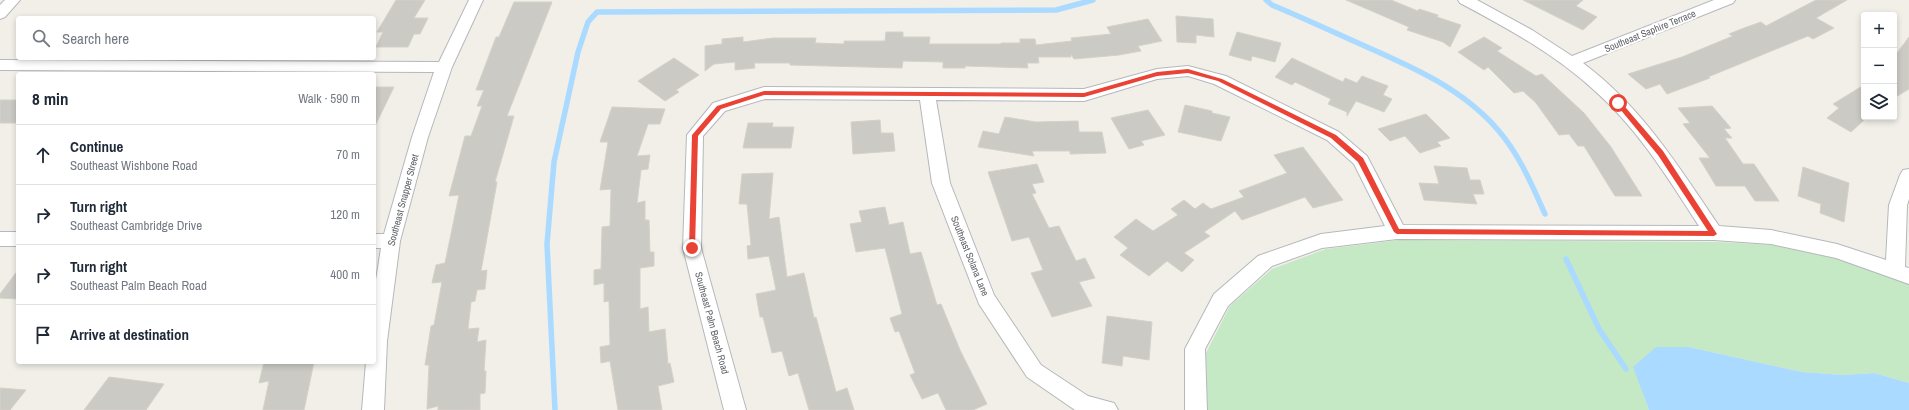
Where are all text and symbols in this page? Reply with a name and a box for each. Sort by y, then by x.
street label: Southeast Saphire Terrace [1602,7,1698,55]
map controls [1861,12,1897,120]
button: + [1861,12,1897,48]
search box [16,16,376,60]
icon: search [30,27,52,49]
text: Search here [62,28,129,49]
button: − [1861,48,1897,84]
button: layers [1861,84,1897,120]
text: 8 min [32,87,68,110]
text: Walk · 590 m [298,90,360,107]
route start [1609,94,1627,112]
text: Continue [70,136,123,157]
icon: ahead [32,144,54,166]
text: 70 m [336,146,360,163]
street label: Southeast Snapper Street [385,152,422,247]
text: Southeast Wishbone Road [70,157,197,174]
text: Turn right [70,196,127,217]
icon: right [32,204,54,226]
text: 120 m [330,206,360,223]
street label: Southeast Solana Lane [948,214,992,298]
text: Southeast Cambridge Drive [70,217,202,234]
route end [683,239,701,257]
text: Turn right [70,256,127,277]
icon: right [32,264,54,286]
text: 400 m [330,266,360,283]
street label: Southeast Palm Beach Road [692,270,732,376]
text: Southeast Palm Beach Road [70,277,207,294]
icon: arrive [32,324,54,346]
text: Arrive at destination [70,324,189,345]

